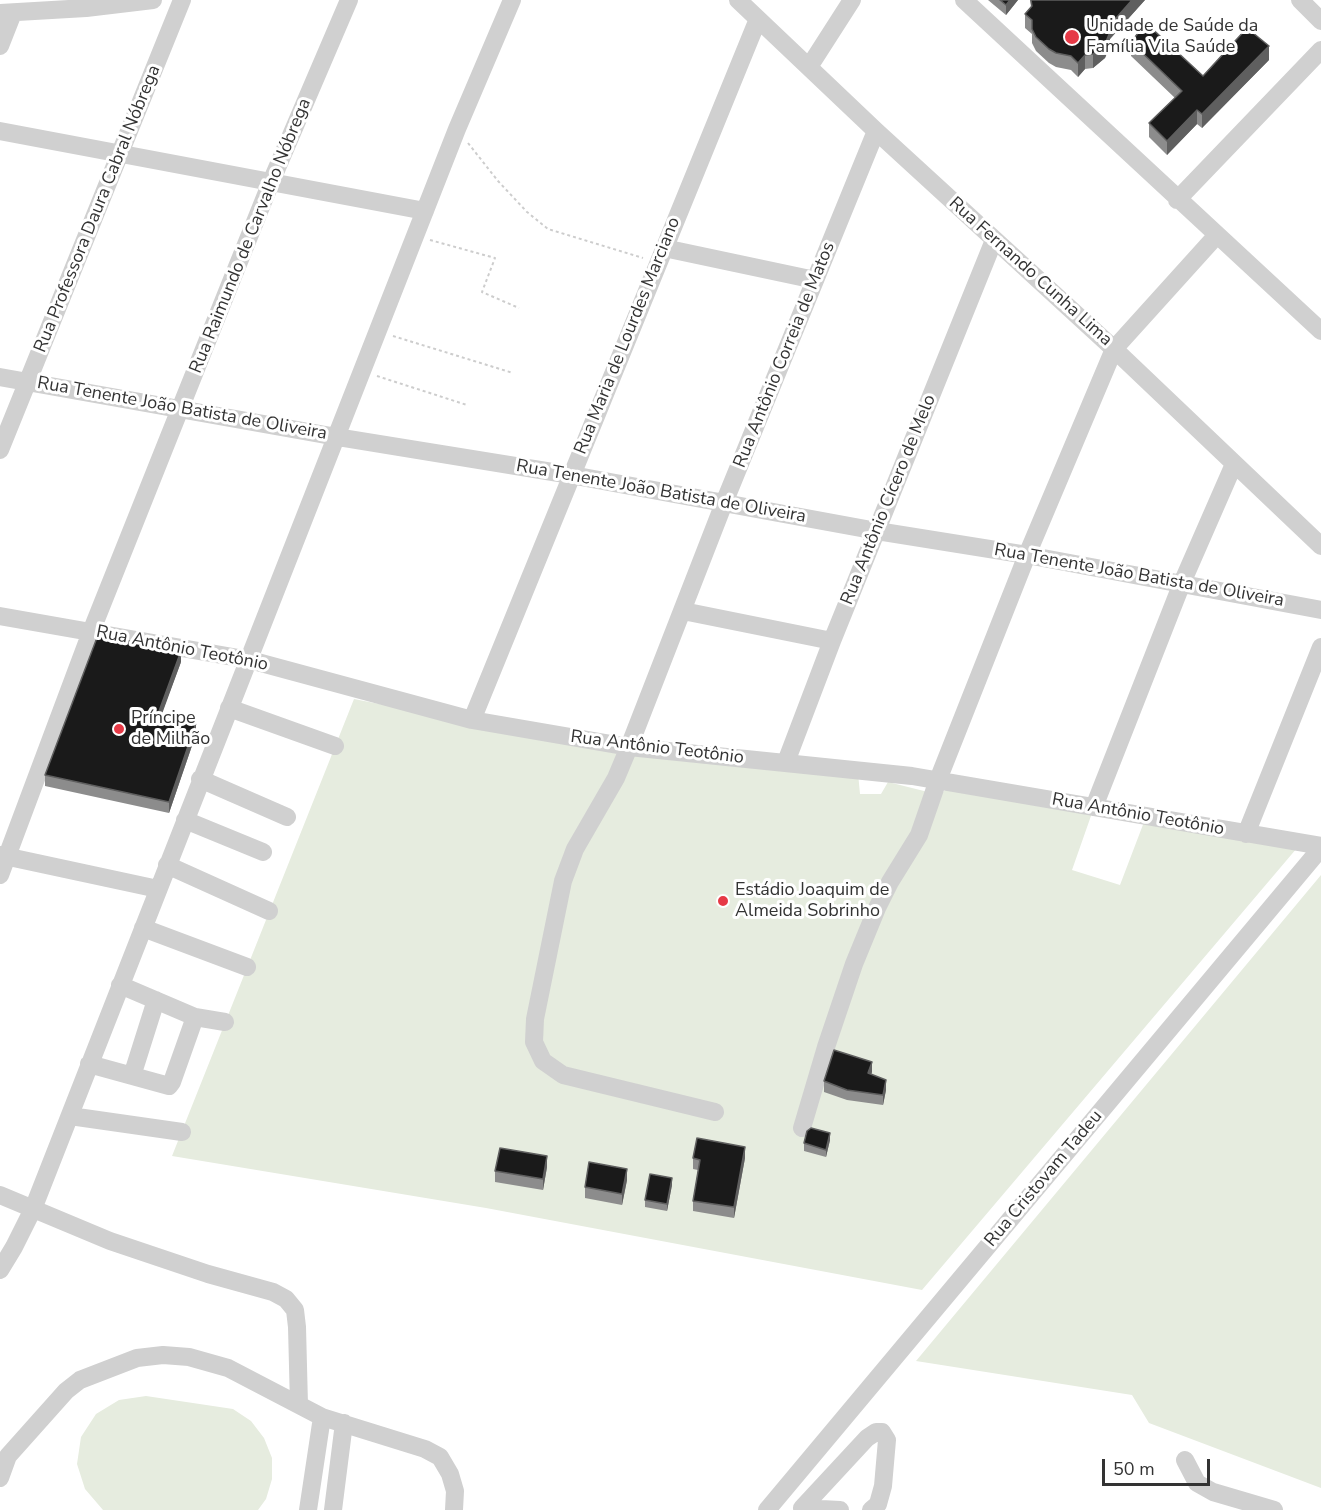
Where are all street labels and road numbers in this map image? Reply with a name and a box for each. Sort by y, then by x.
street label: Rua Professora Daura Cabral Nóbrega [30,62,166,356]
street label: Rua Raimundo de Carvalho Nóbrega [186,95,316,377]
street label: Rua Fernando Cunha Lima [944,193,1116,351]
street label: Rua Maria de Lourdes Marciano [570,214,686,458]
street label: Rua Antônio Correia de Matos [730,239,840,471]
street label: Rua Tenente João Batista de Oliveira [35,373,329,445]
street label: Rua Antônio Cícero de Melo [837,392,941,608]
street label: Rua Tenente João Batista de Oliveira [514,456,808,528]
street label: Rua Tenente João Batista de Oliveira [992,540,1286,612]
street label: Rua Antônio Teotônio [94,622,270,676]
street label: Rua Antônio Teotônio [569,727,745,769]
street label: Rua Antônio Teotônio [1050,789,1226,841]
street label: Rua Cristovam Tadeu [981,1106,1107,1252]

